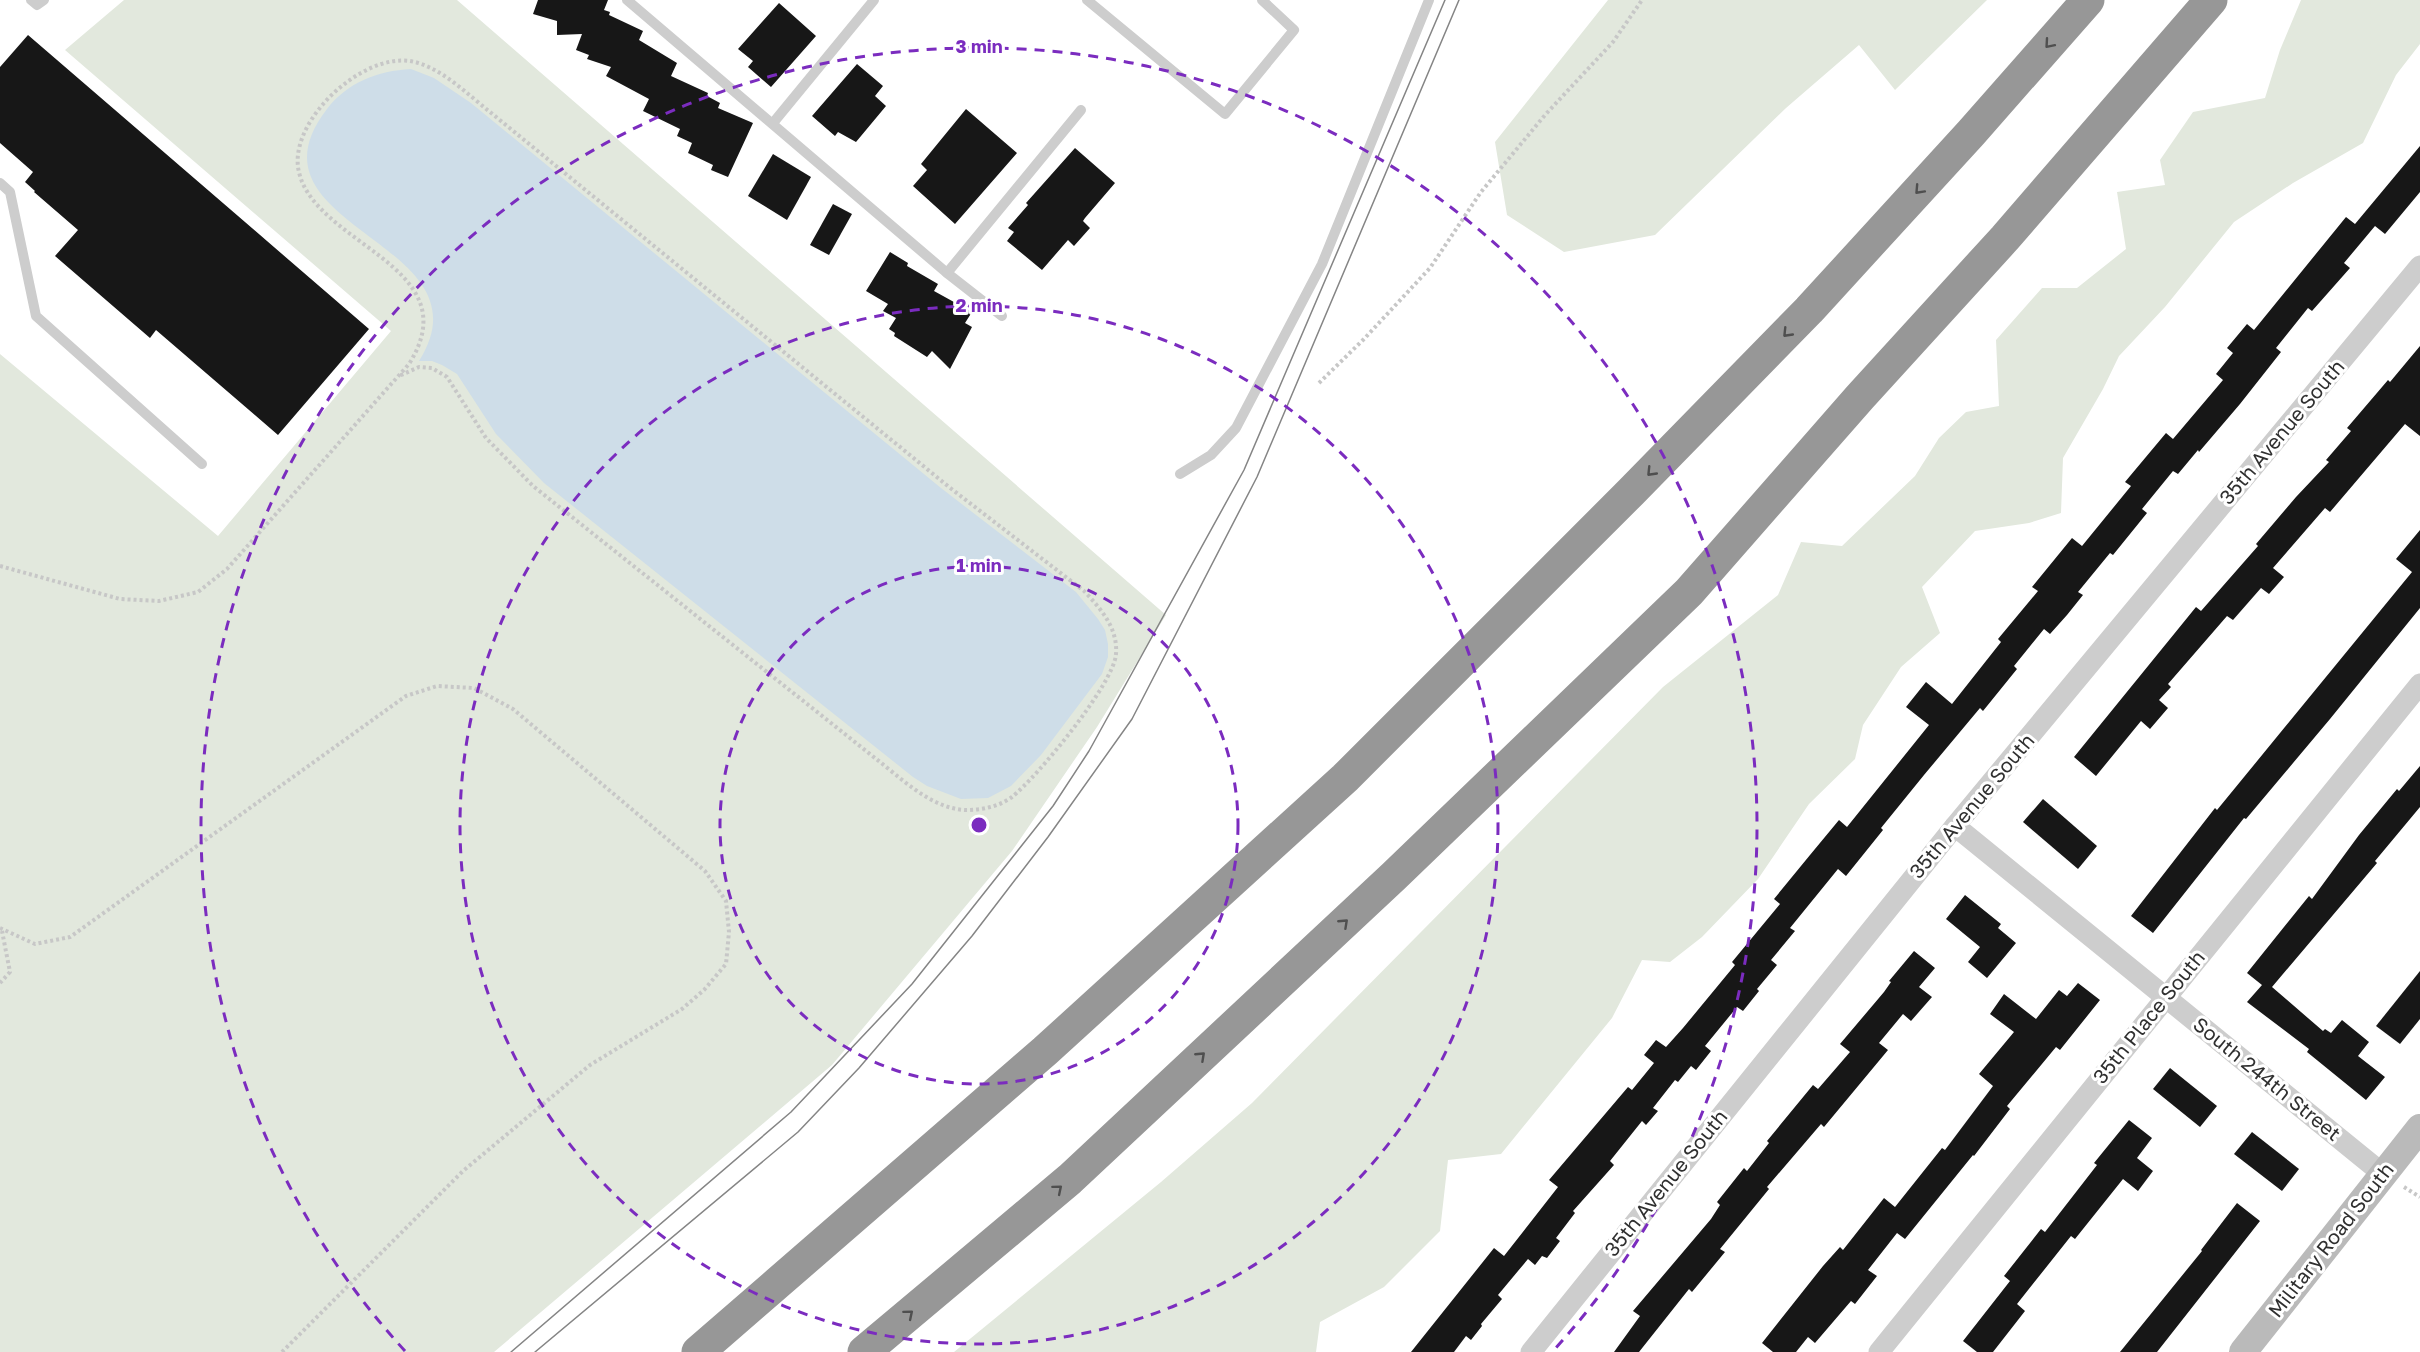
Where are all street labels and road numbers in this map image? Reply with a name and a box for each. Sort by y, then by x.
street label: 35th Avenue South [2214,354,2349,509]
street label: 35th Avenue South [1904,728,2039,883]
street label: 35th Place South [2087,945,2209,1088]
street label: South 244th Street [2189,1011,2346,1145]
street label: 35th Avenue South [1599,1104,1732,1260]
street label: Military Road South [2262,1157,2398,1321]

